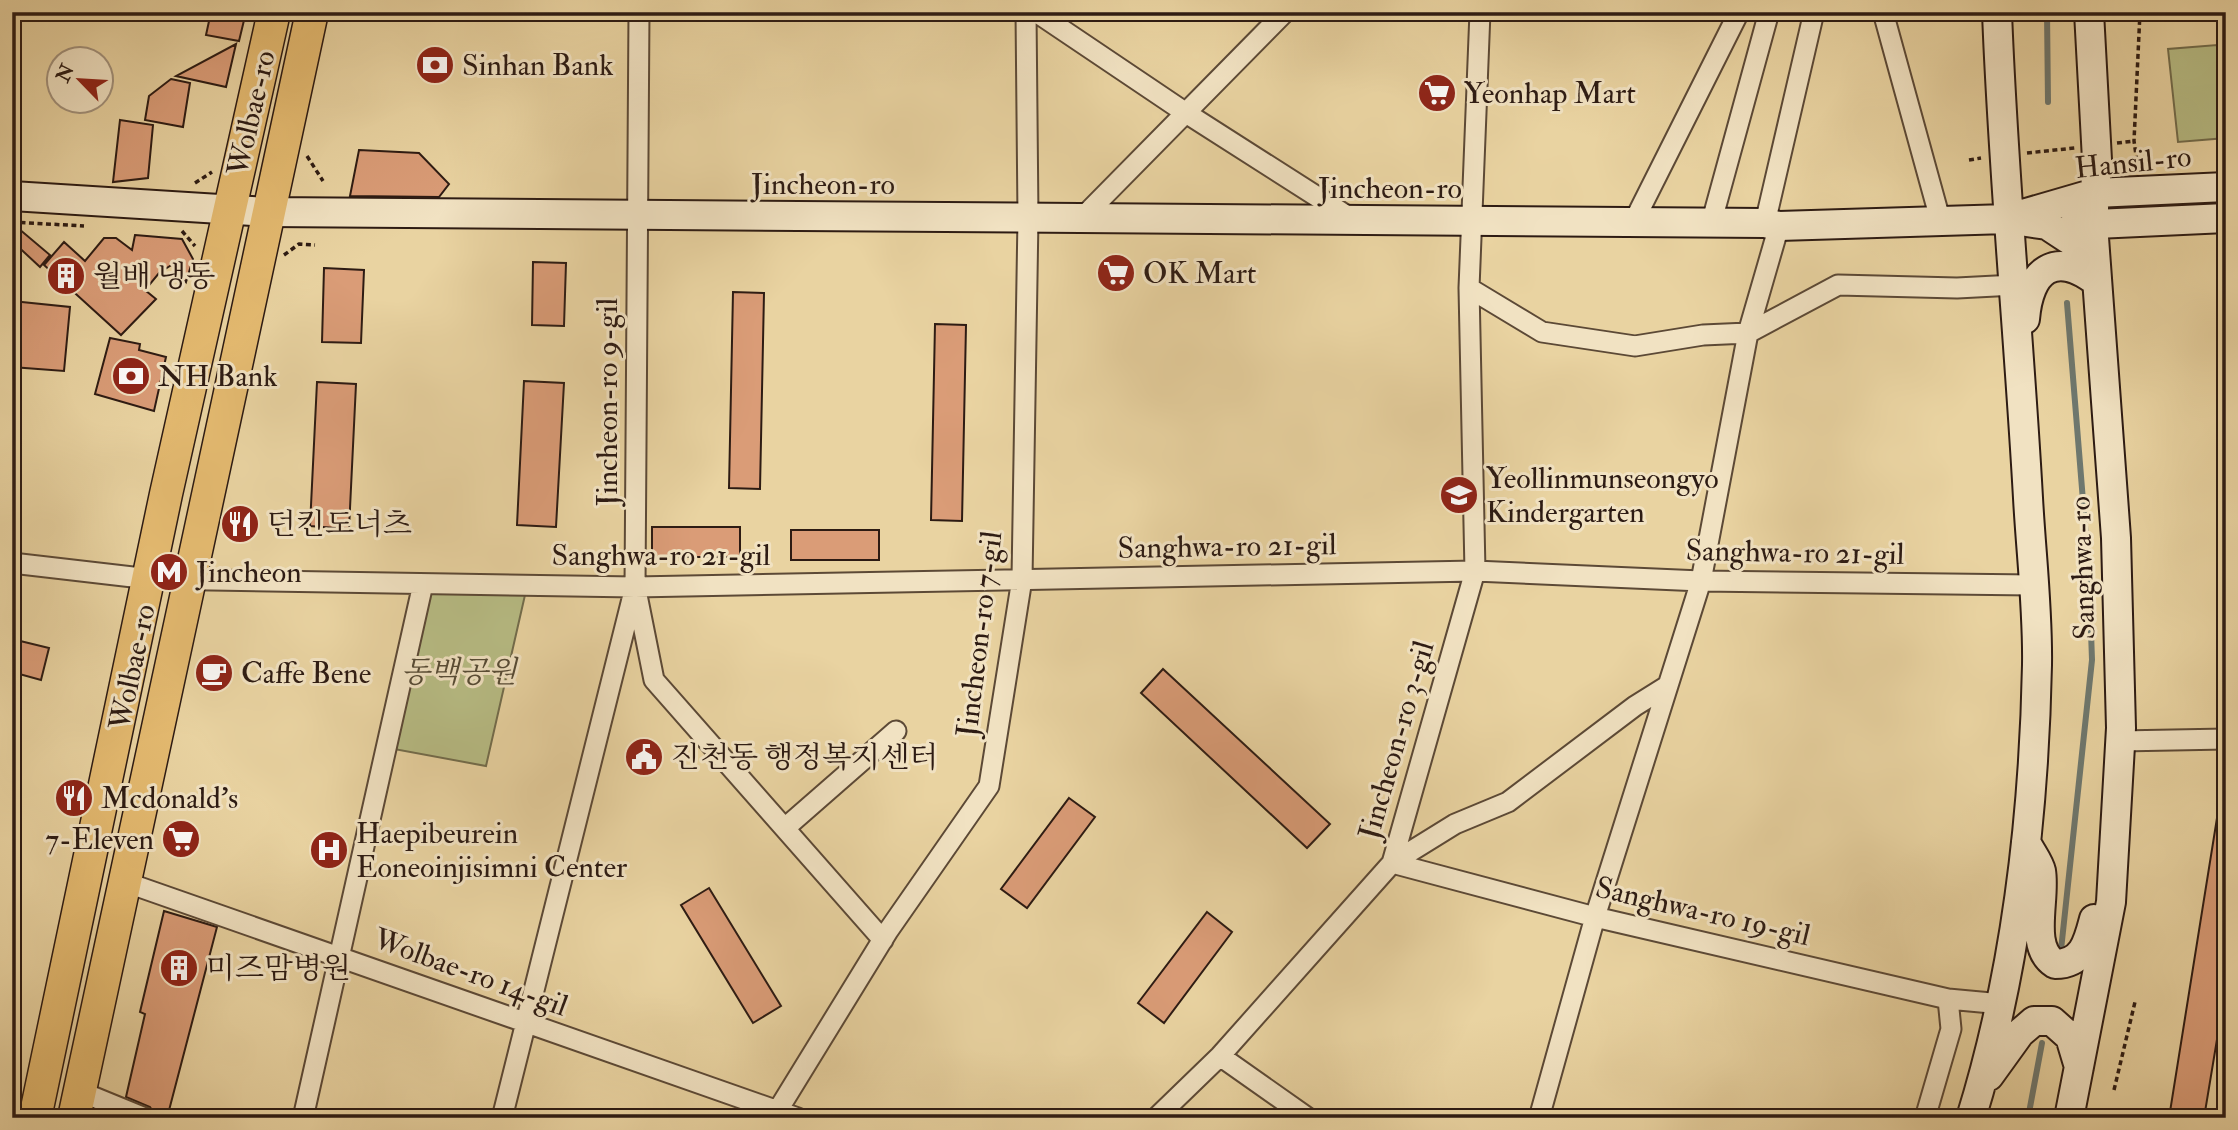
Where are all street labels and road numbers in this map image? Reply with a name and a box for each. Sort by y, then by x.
street label: Wolbae-ro [219,47,284,180]
street label: Hansil-ro [2073,138,2193,187]
street label: Jincheon-ro [750,166,895,203]
street label: Jincheon-ro [1317,170,1462,207]
street label: Jincheon-ro 9-gil [589,297,626,507]
street label: Sanghwa-ro [2062,496,2103,640]
street label: Sanghwa-ro 21-gil [1117,526,1337,567]
street label: Jincheon-ro 7-gil [948,529,1011,740]
street label: Sanghwa-ro 21-gil [1685,532,1905,573]
street label: Sanghwa-ro 21-gil [552,537,771,574]
street label: Wolbae-ro [101,601,164,734]
street label: Jincheon-ro 3-gil [1350,636,1443,845]
street label: Sanghwa-ro 19-gil [1592,869,1814,954]
street label: Wolbae-ro 14-gil [368,920,573,1025]

